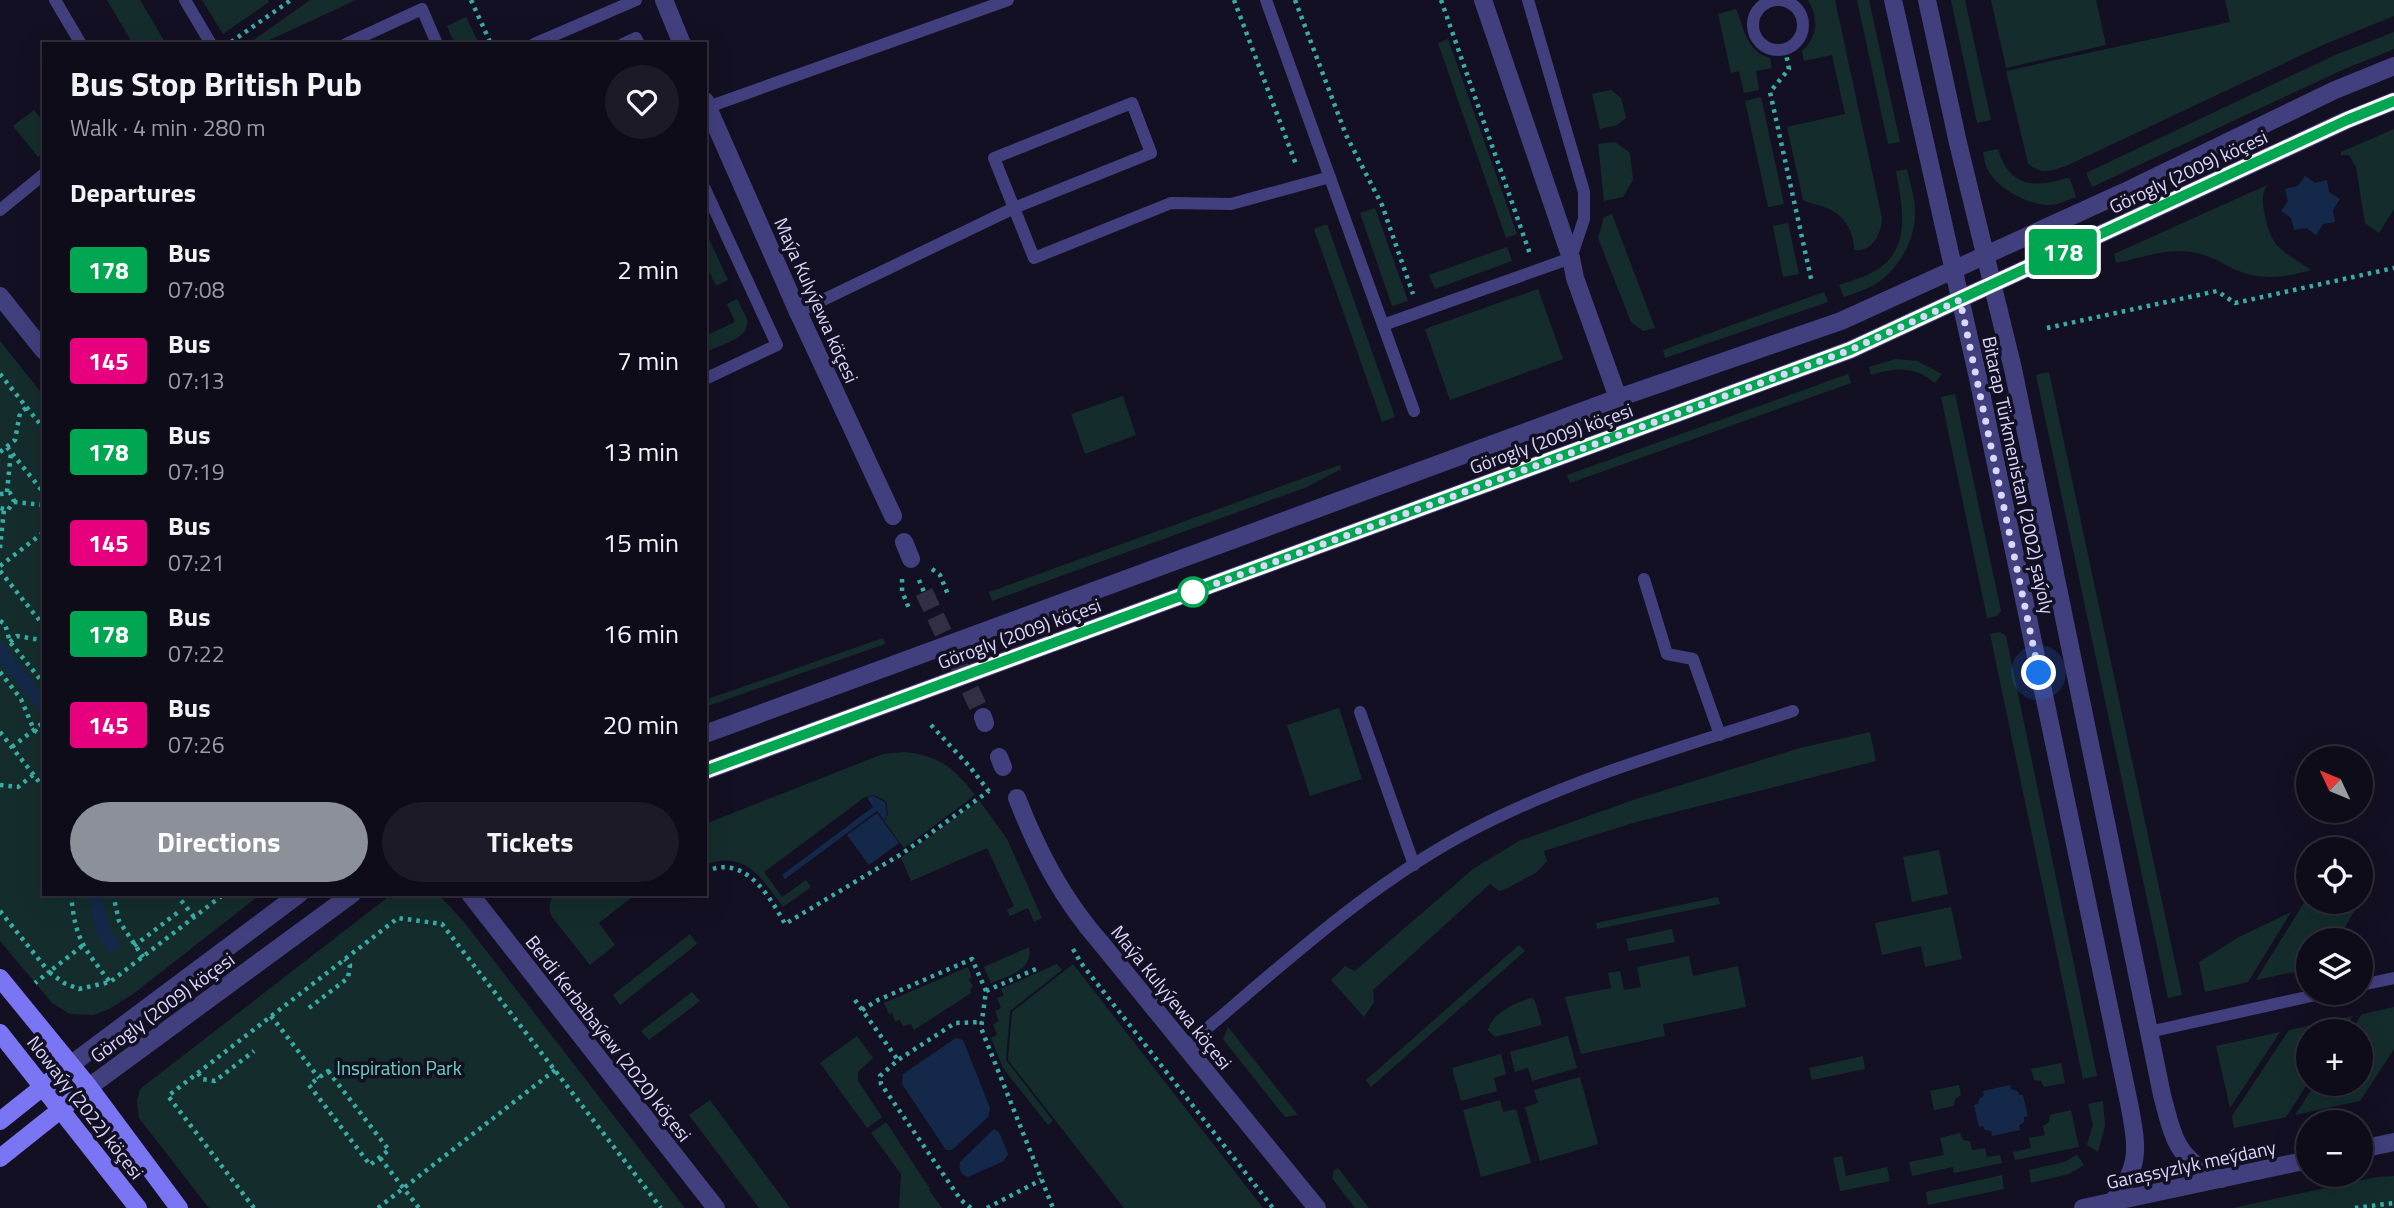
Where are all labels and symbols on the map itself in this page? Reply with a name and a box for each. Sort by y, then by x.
street label: Görogly (2009) köçesi [2104,121,2272,221]
street label: Maýa Kulyýewa köçesi [767,213,867,387]
line badge: 178 [2023,229,2103,275]
street label: Bitarap Türkmenistan (2002) şaýoly [1975,333,2063,617]
street label: Görogly (2009) köçesi [1465,395,1637,481]
unlabelled marker [1178,577,1208,607]
street label: Görogly (2009) köçesi [933,590,1105,676]
your location [2021,655,2056,690]
north arrow [2296,746,2373,822]
street label: Maýa Kulyýewa köçesi [1105,918,1239,1076]
street label: Berdi Kerbabaýew (2020) köçesi [519,929,699,1147]
street label: Görogly (2009) köçesi [84,945,240,1069]
street label: Nowaýy (2022) köçesi [21,1029,151,1185]
park label: Inspiration Park [336,1053,462,1082]
street label: Garaşsyzlyk meýdany [2104,1132,2278,1196]

